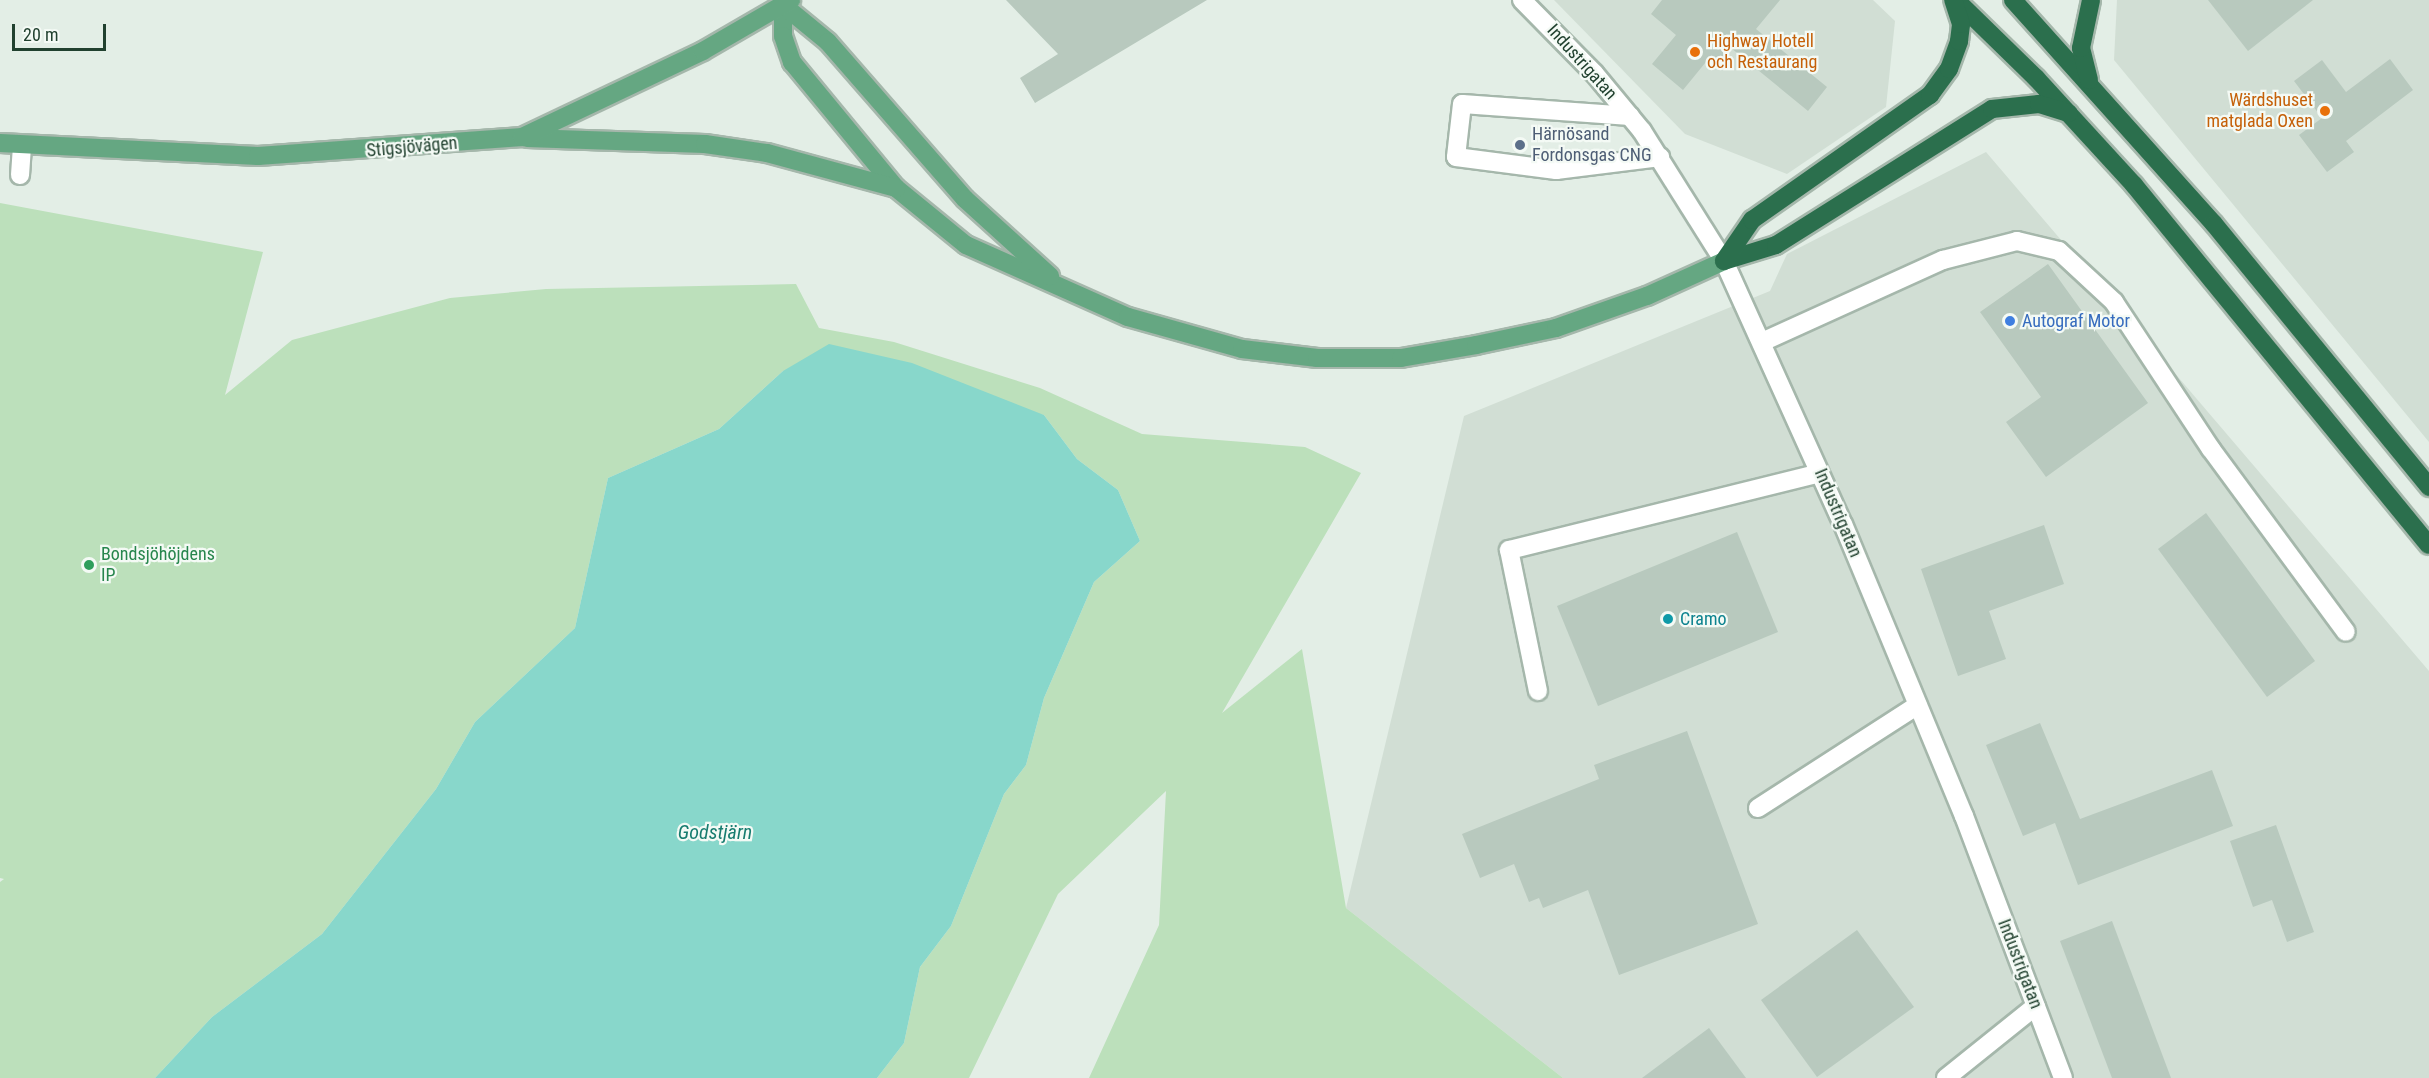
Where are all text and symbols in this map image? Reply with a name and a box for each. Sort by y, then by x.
scale bar [15,12,110,50]
street label: Industrigatan [1542,20,1622,104]
text: 20 m [23,24,58,45]
place label: Highway Hotell och Restaurang [1707,31,1817,74]
marker: Highway Hotell och Restaurang [1688,45,1702,59]
place label: Wärdshuset matglada Oxen [2206,90,2313,132]
marker: Wärdshuset matglada Oxen [2318,104,2332,118]
place label: Härnösand Fordonsgas CNG [1532,124,1652,166]
street label: Stigsjövägen [366,132,458,162]
marker: Härnösand Fordonsgas CNG [1513,138,1527,152]
place label: Autograf Motor [2022,310,2130,332]
marker: Autograf Motor [2003,314,2017,328]
street label: Industrigatan [1810,465,1866,561]
place label: Bondsjöhöjdens IP [101,544,215,586]
marker: Bondsjöhöjdens IP [82,558,96,572]
place label: Cramo [1680,608,1727,630]
marker: Cramo [1661,612,1675,626]
water label: Godstjärn [678,820,752,844]
street label: Industrigatan [1993,916,2047,1012]

